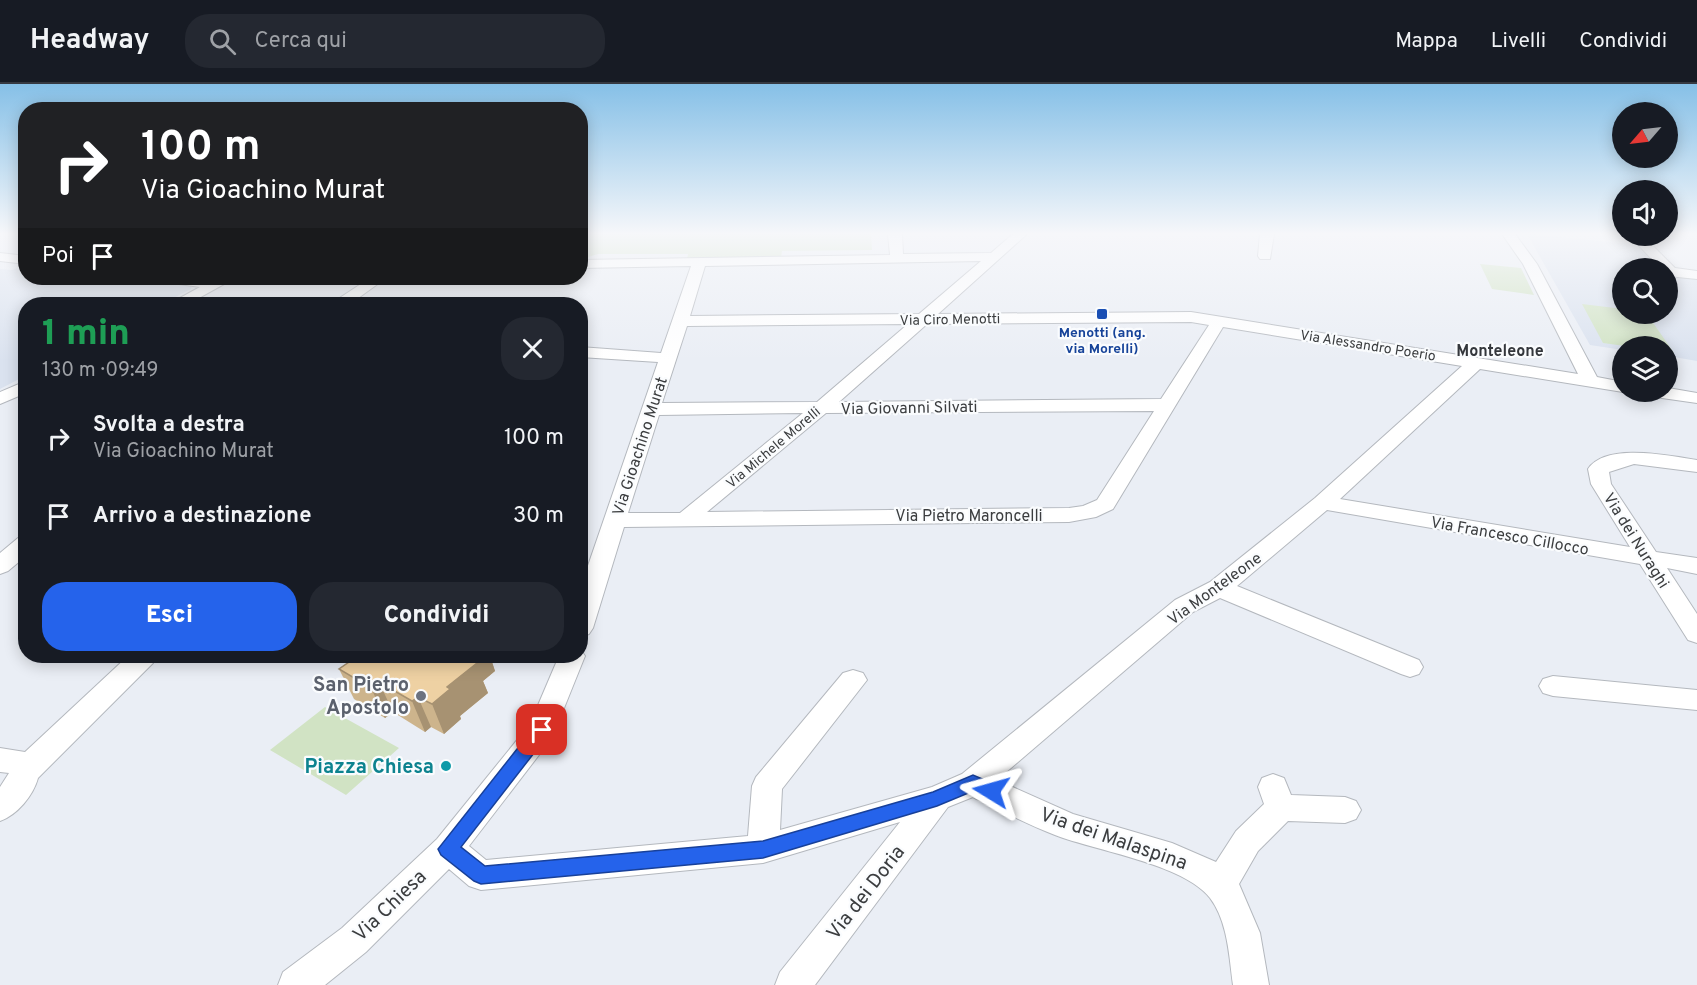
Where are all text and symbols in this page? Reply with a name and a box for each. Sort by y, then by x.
search box [185,14,605,68]
text: Headway [30,23,149,59]
icon: search [206,25,239,58]
text: Cerca qui [254,28,347,55]
text: Mappa [1395,28,1458,55]
text: Livelli [1491,28,1546,55]
text: Condividi [1579,28,1667,55]
north arrow [1612,102,1678,168]
map controls [1612,102,1678,402]
text: 100 m [141,122,260,175]
icon: right [42,126,120,204]
text: Via Gioachino Murat [141,174,385,208]
button: sound [1612,180,1678,246]
icon: arrive [86,240,119,273]
text: Poi [42,243,74,270]
button: search [1612,258,1678,324]
marker: Menotti (ang. via Morelli) [1095,307,1109,321]
street label: Via Ciro Menotti [900,311,1000,330]
text: 1 min [42,312,130,358]
button: close [501,317,564,380]
place label: Menotti (ang. via Morelli) [1059,325,1145,358]
street label: Via Alessandro Poerio [1299,327,1437,366]
button: layers [1612,336,1678,402]
district label: Monteleone [1456,342,1544,362]
text: 130 m · 09:49 [42,358,159,384]
street label: Via Gioachino Murat [609,375,673,519]
street label: Via Giovanni Silvati [840,398,978,420]
street label: Via Michele Morelli [723,404,825,493]
text: Svolta a destra [93,412,245,439]
icon: right [42,422,75,455]
text: 100 m [504,425,564,452]
text: Via Gioachino Murat [93,439,274,465]
street label: Via dei Nuraghi [1598,489,1673,593]
icon: arrive [42,500,75,533]
text: Arrivo a destinazione [93,503,311,530]
text: 30 m [513,503,564,530]
street label: Via Pietro Maroncelli [895,507,1043,527]
street label: Via Francesco Cillocco [1429,513,1590,561]
street label: Via Monteleone [1164,549,1266,630]
button: Esci [42,582,297,651]
button: Condividi [309,582,564,651]
place label: San Pietro Apostolo [313,673,409,722]
marker: San Pietro Apostolo [414,689,428,703]
pin [516,704,567,755]
icon: arrive [525,713,558,746]
place label: Piazza Chiesa [305,755,434,781]
marker: Piazza Chiesa [439,759,453,773]
position arrow [959,759,1023,823]
street label: Via dei Malaspina [1036,802,1191,877]
street label: Via dei Doria [822,841,912,946]
street label: Via Chiesa [348,865,433,948]

